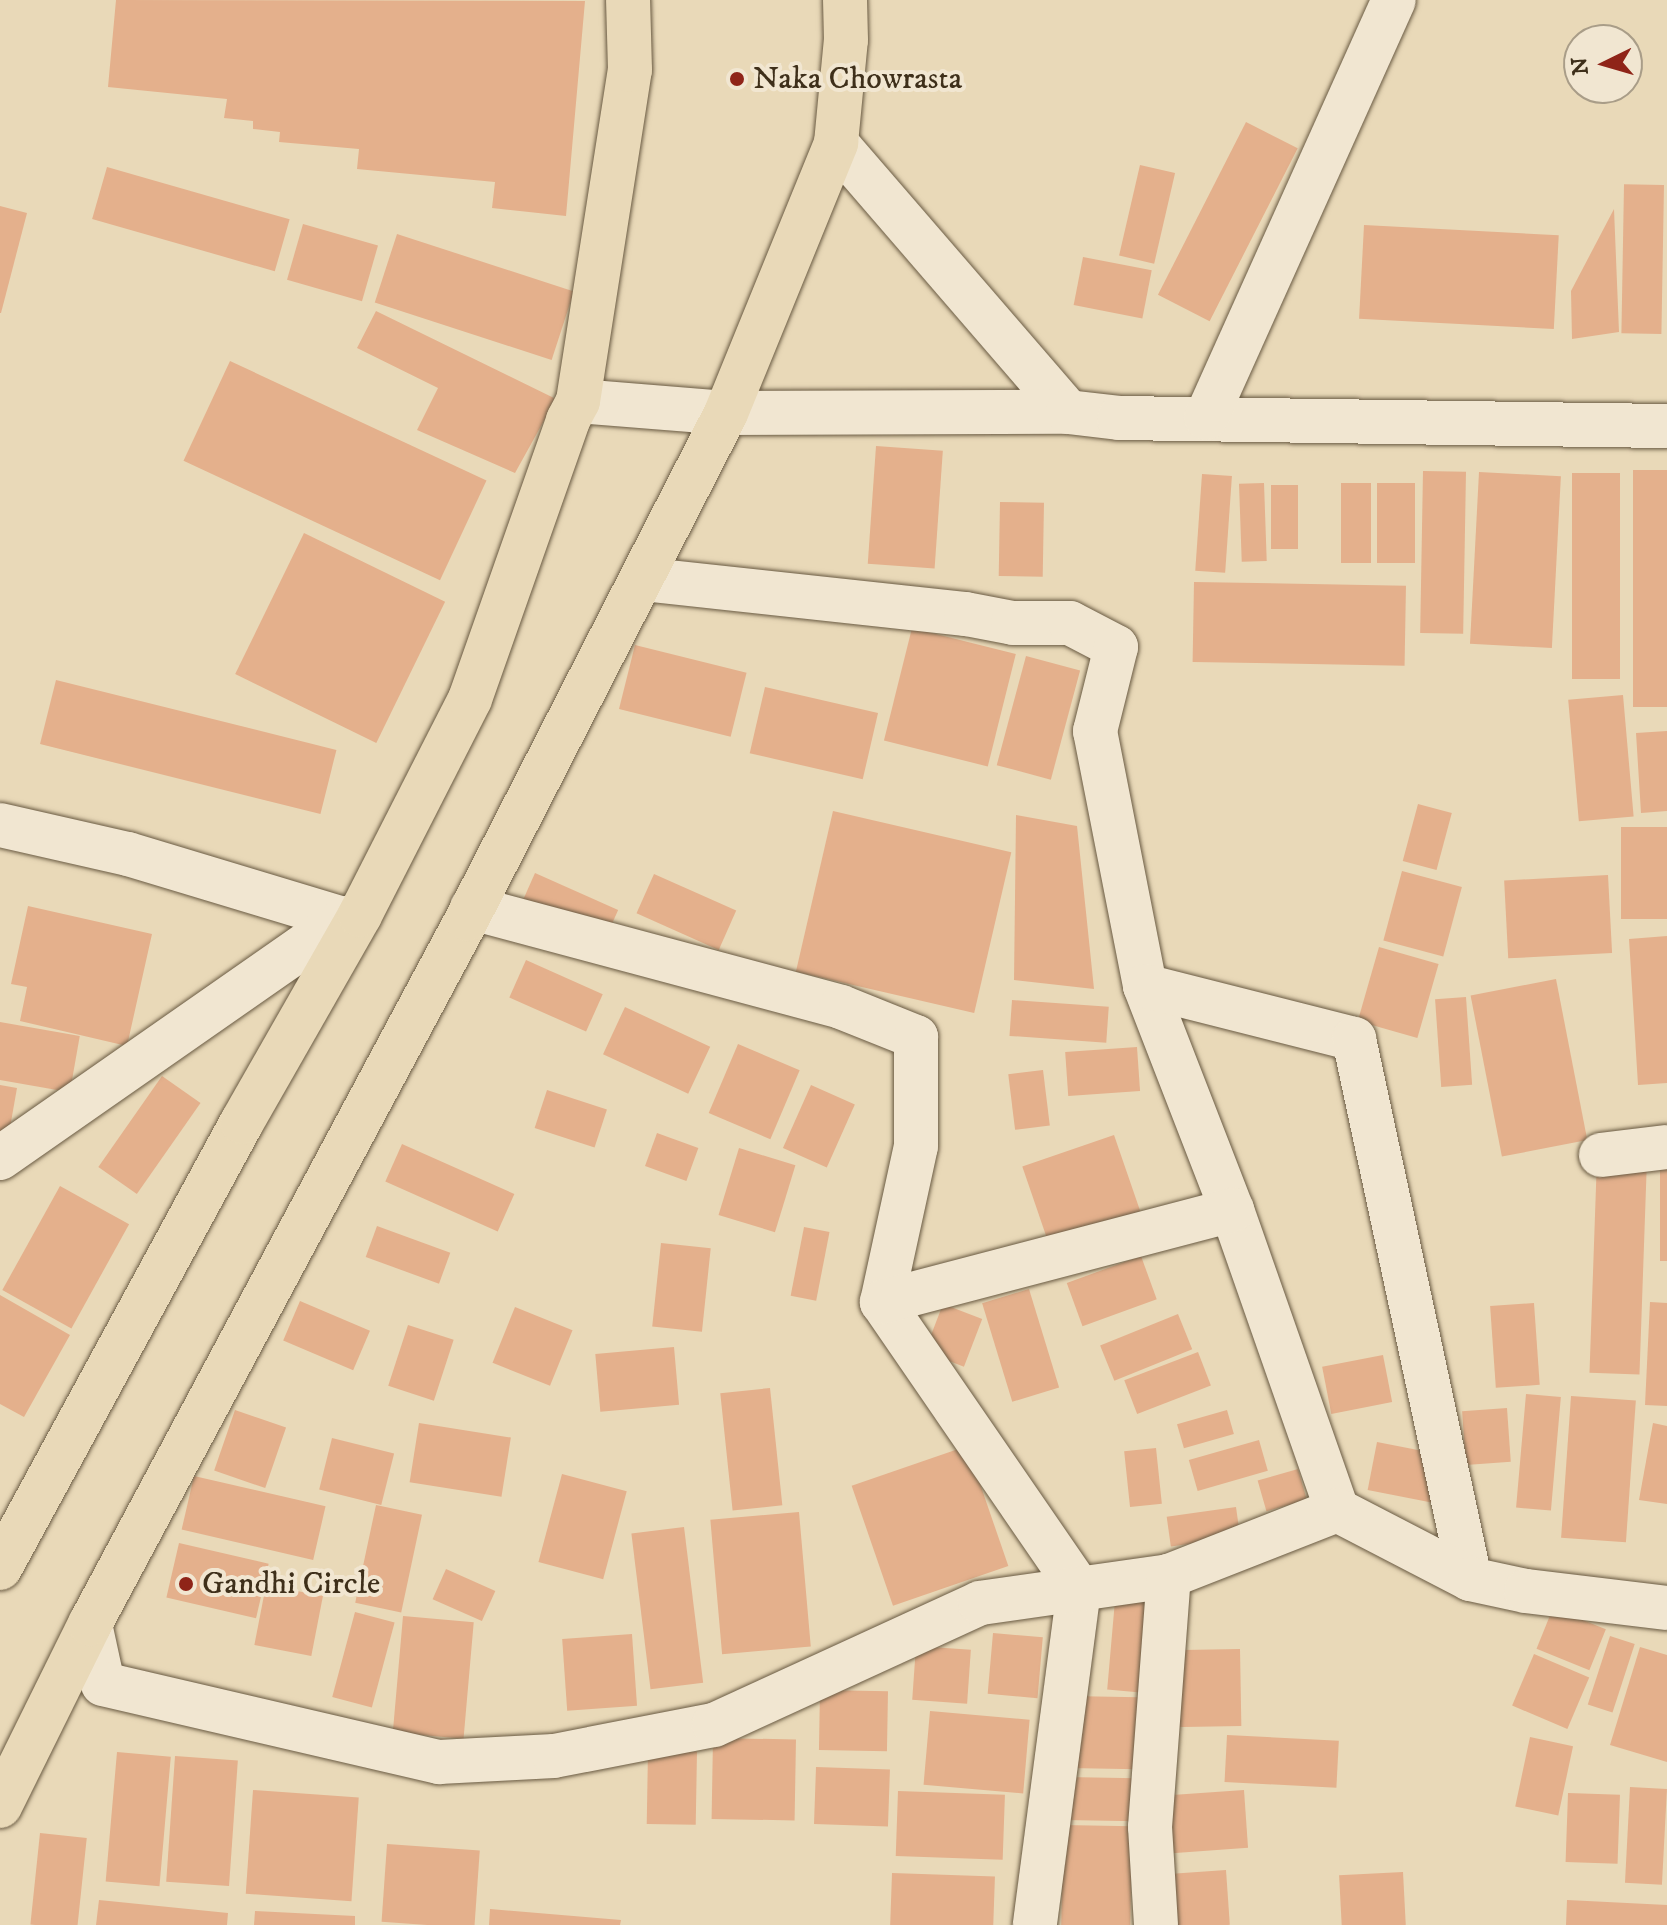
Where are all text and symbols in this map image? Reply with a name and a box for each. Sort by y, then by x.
north arrow [1563,24,1643,104]
text: N [1566,56,1595,76]
place label: Naka Chowrasta [753,60,962,98]
marker: Naka Chowrasta [728,70,746,88]
place label: Gandhi Circle [202,1565,380,1603]
marker: Gandhi Circle [177,1575,195,1593]

